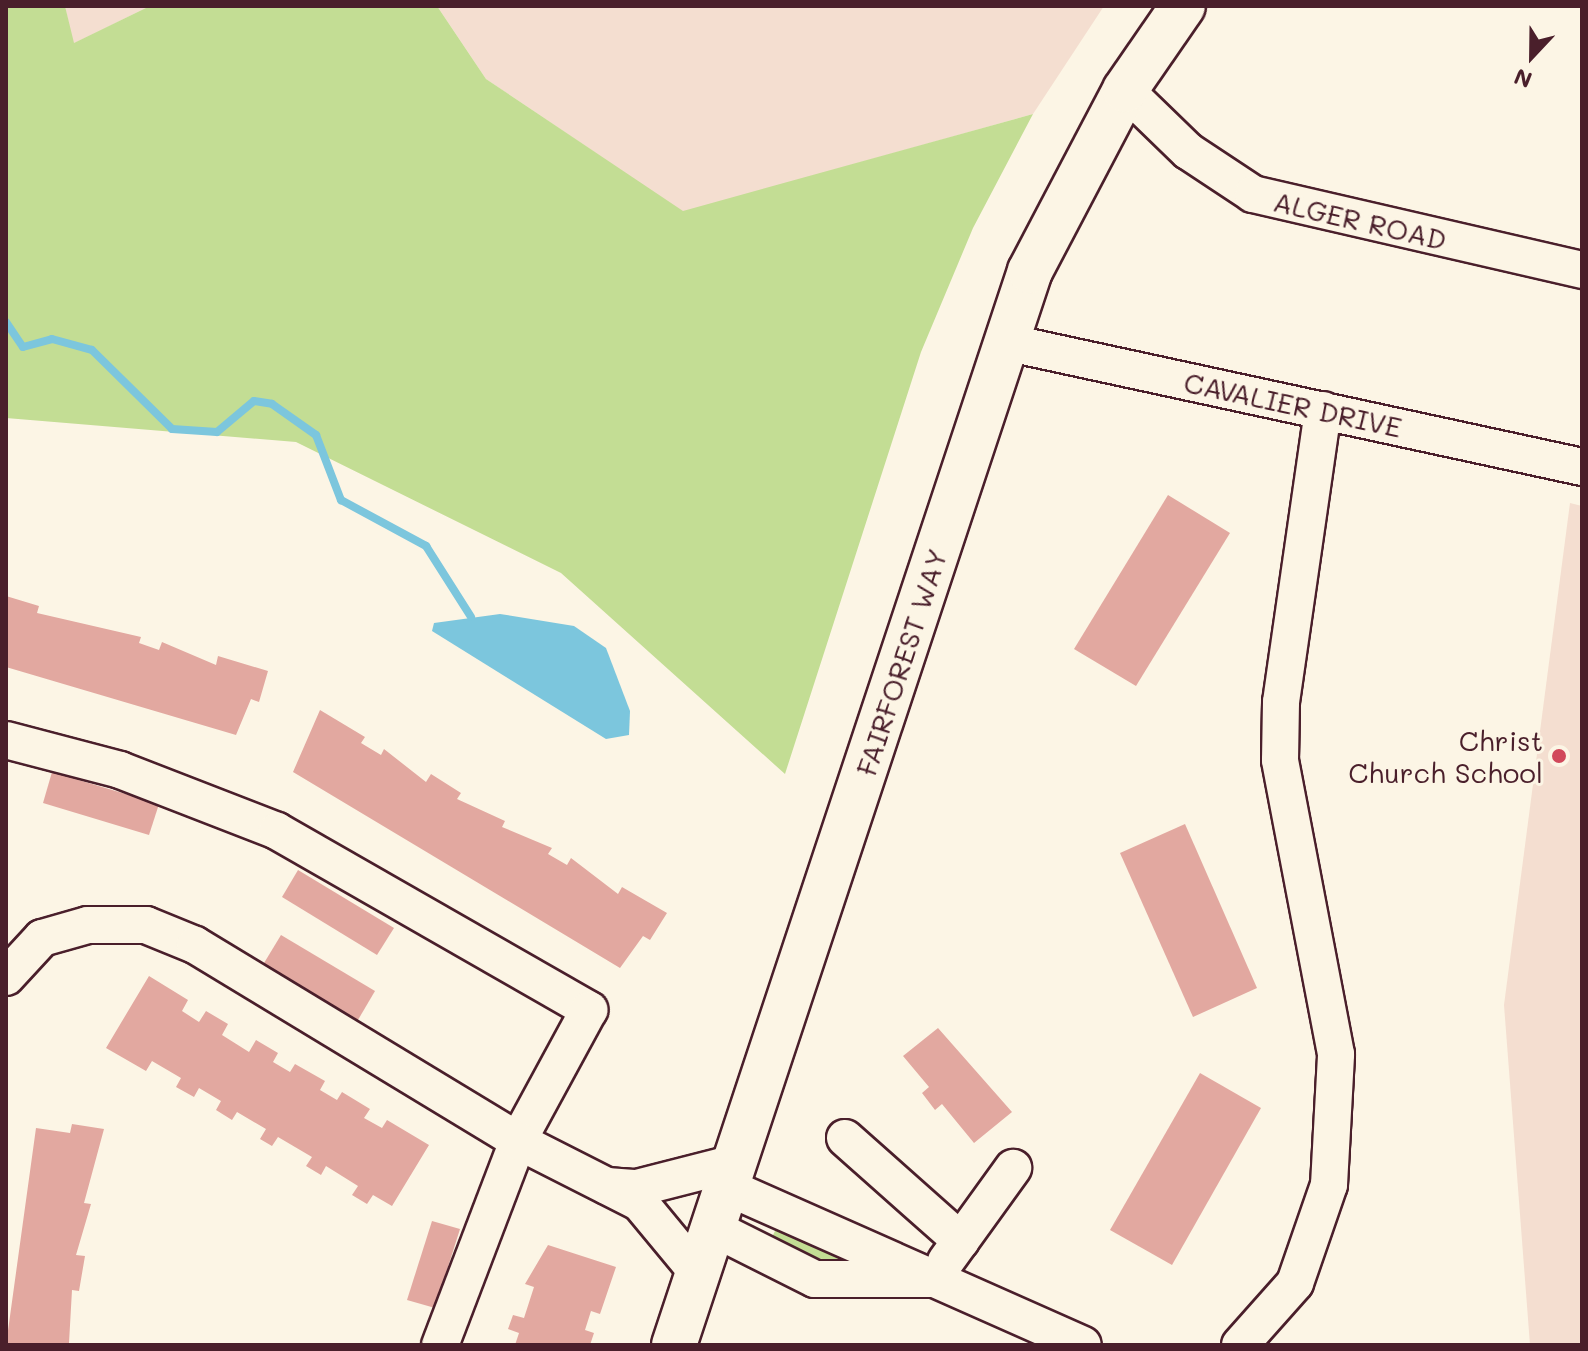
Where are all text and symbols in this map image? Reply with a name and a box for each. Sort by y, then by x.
north arrow [1492,16,1572,96]
text: N [1510,62,1536,95]
street label: ALGER ROAD [1270,184,1450,256]
street label: CAVALIER DRIVE [1181,365,1405,443]
street label: FAIRFOREST WAY [848,544,954,780]
place label: Christ Church School [1348,723,1543,789]
marker: Christ Church School [1550,747,1568,765]

